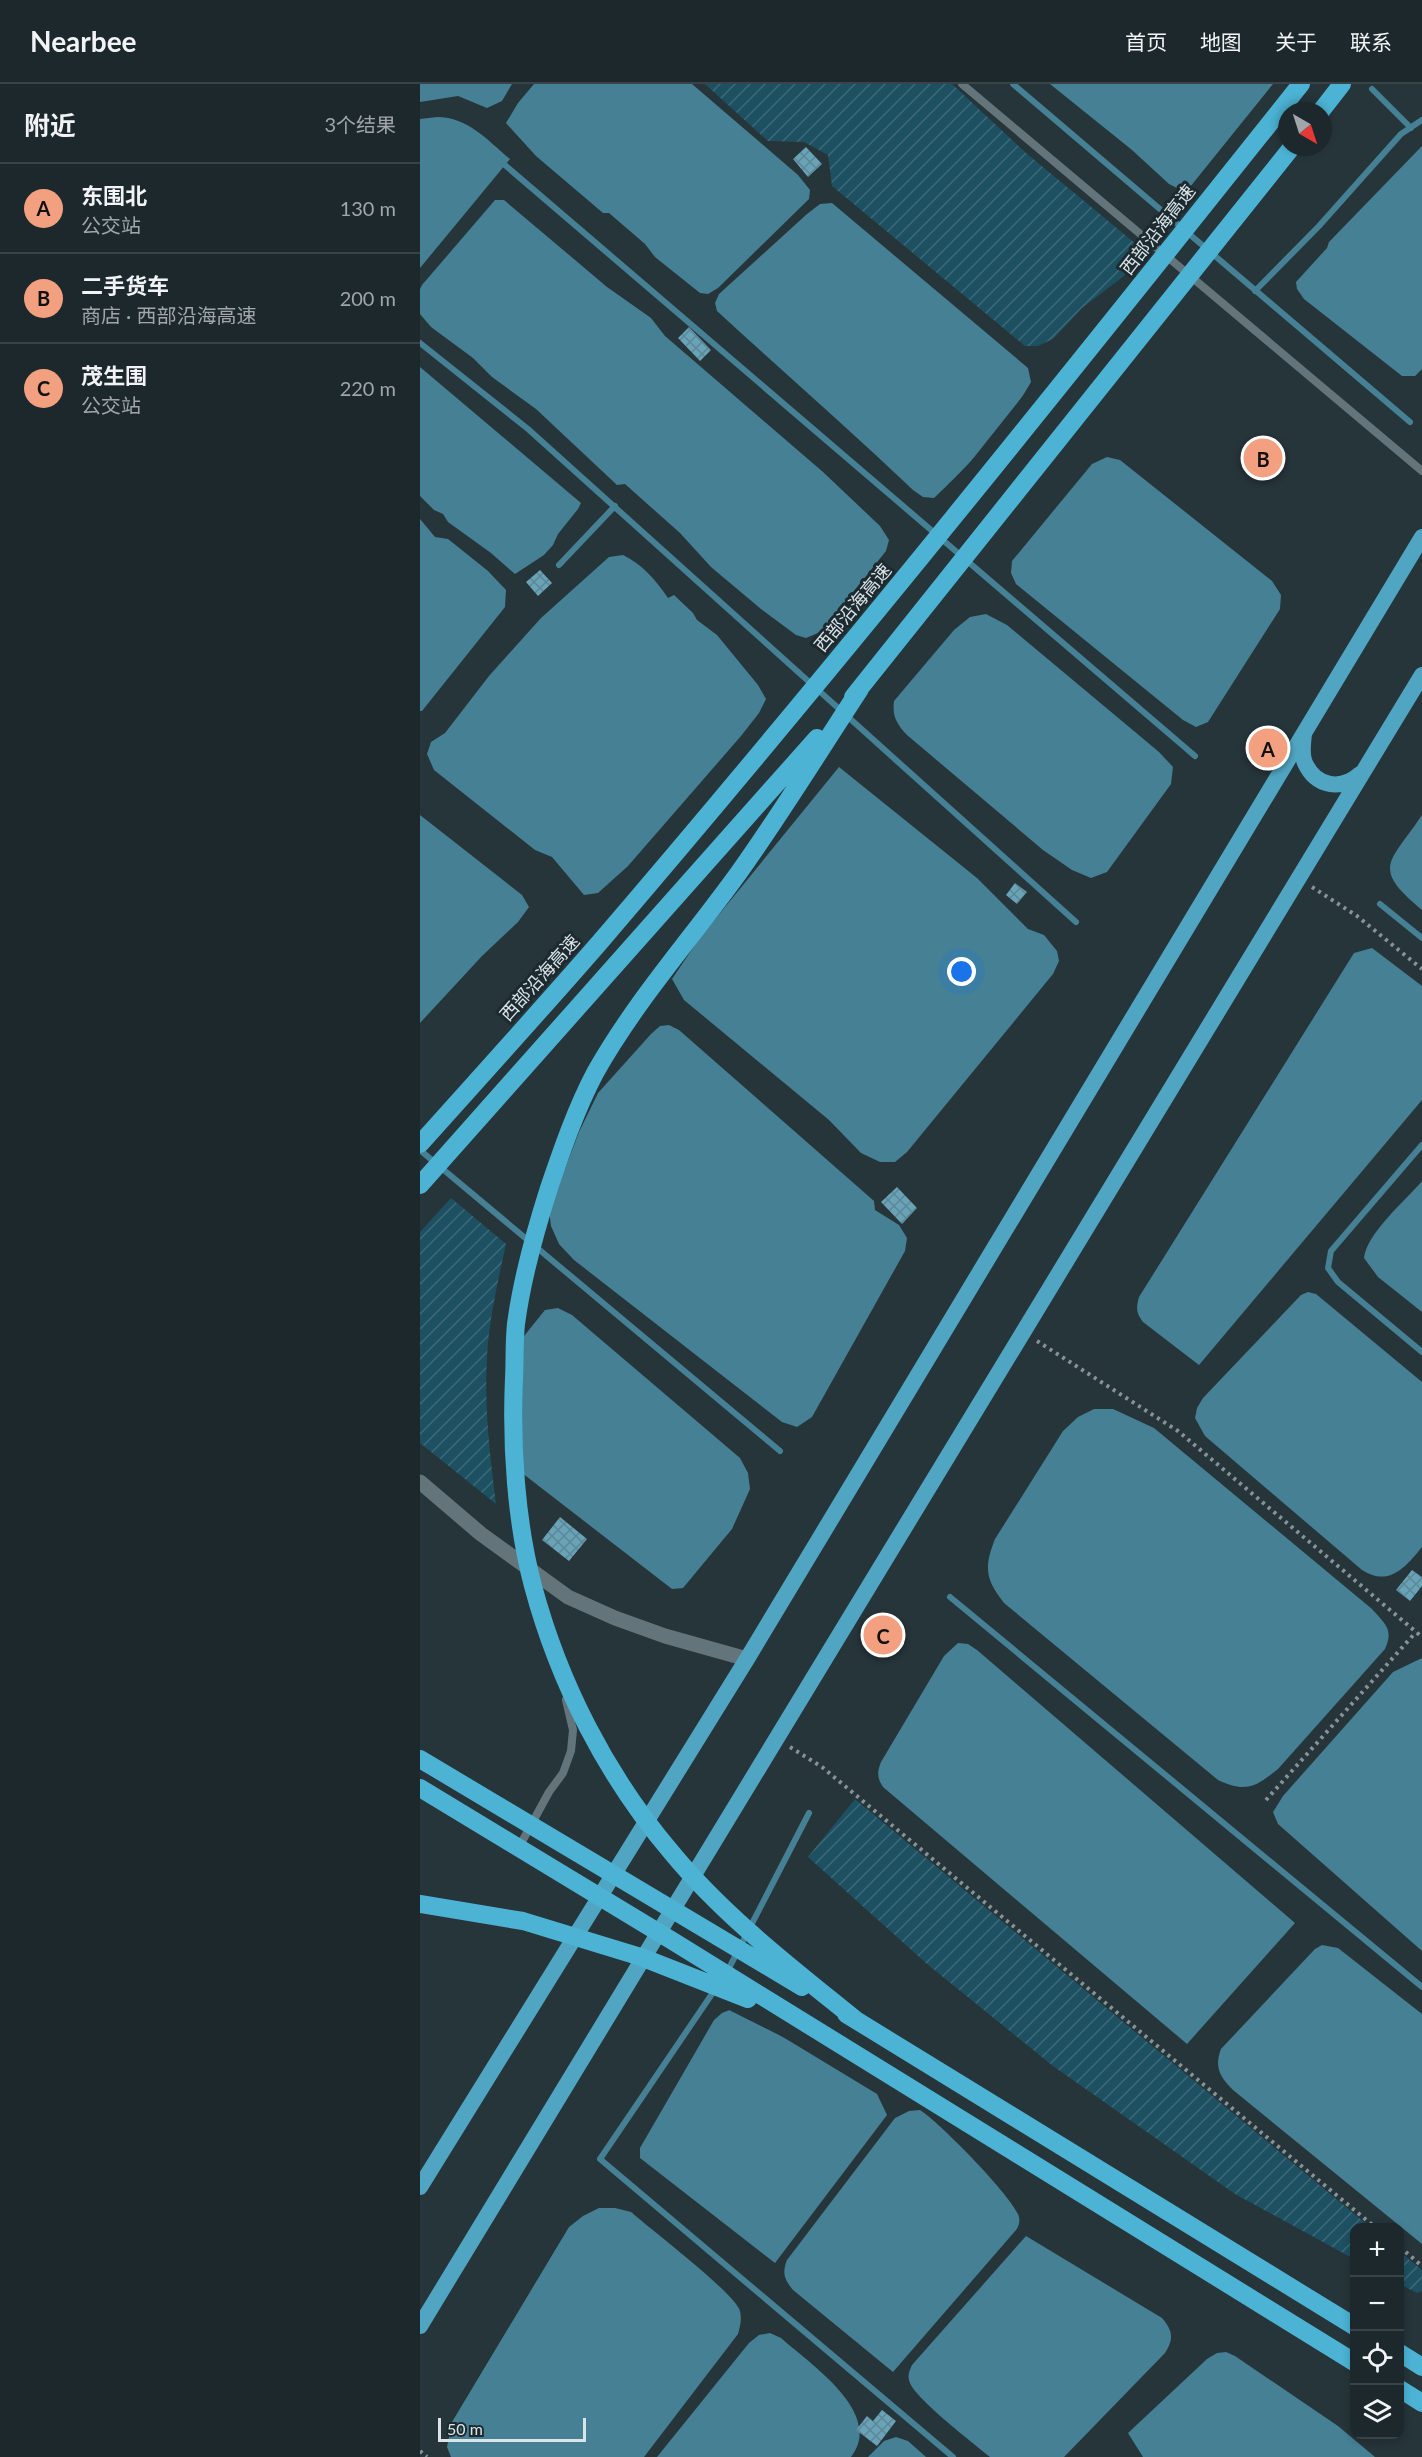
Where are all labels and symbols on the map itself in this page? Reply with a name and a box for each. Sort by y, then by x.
north arrow [1278,102,1332,156]
street label: 西部沿海高速 [1115,180,1199,279]
pin: B [1244,436,1282,481]
street label: 西部沿海高速 [809,559,895,656]
pin: A [1248,726,1288,770]
street label: 西部沿海高速 [495,930,584,1025]
your location [947,957,976,986]
pin: C [864,1612,902,1658]
scale bar [438,2415,586,2442]

